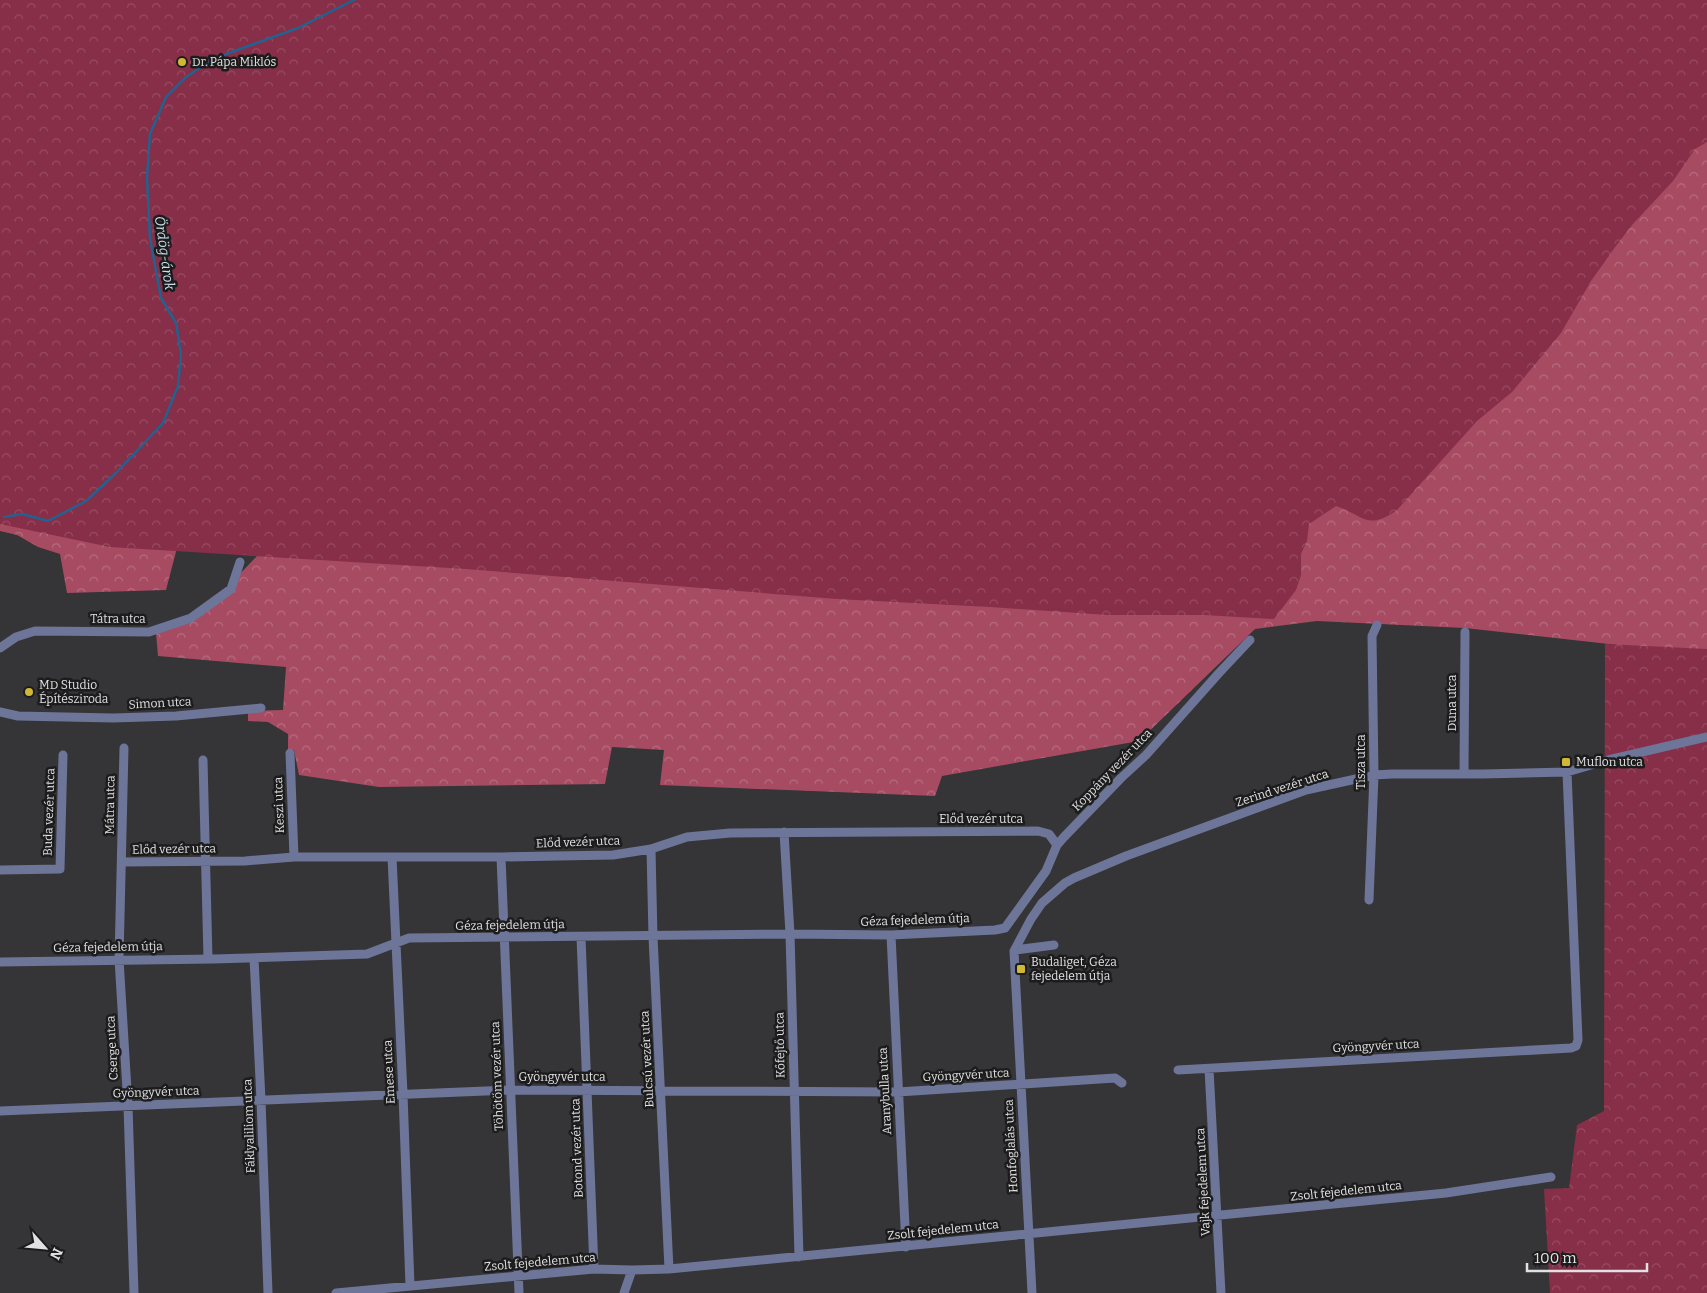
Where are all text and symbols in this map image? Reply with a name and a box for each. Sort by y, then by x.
place label: Dr. Pápa Miklós [192,55,277,69]
marker: Dr. Pápa Miklós [176,56,188,68]
water label: Ördög-árok [151,215,178,291]
street label: Tátra utca [90,612,146,626]
street label: Duna utca [1445,674,1459,731]
place label: MD Studio Építésziroda [39,678,109,706]
marker: MD Studio Építésziroda [23,686,35,698]
street label: Simon utca [128,694,192,712]
street label: Koppány vezér utca [1069,726,1155,814]
street label: Tisza utca [1354,734,1368,789]
place label: Muflon utca [1576,755,1643,769]
marker: Muflon utca [1560,756,1572,768]
street label: Zerind vezér utca [1234,766,1330,810]
street label: Buda vezér utca [40,767,58,856]
street label: Mátra utca [102,775,118,835]
street label: Keszi utca [271,776,287,833]
street label: Előd vezér utca [939,812,1024,826]
street label: Előd vezér utca [536,834,621,850]
street label: Előd vezér utca [132,841,217,857]
street label: Géza fejedelem útja [860,911,970,929]
street label: Géza fejedelem útja [455,917,565,933]
street label: Géza fejedelem útja [53,939,163,955]
place label: Budaliget, Géza fejedelem útja [1031,955,1117,983]
marker: Budaliget, Géza fejedelem útja [1015,963,1027,975]
street label: Bulcsú vezér utca [637,1010,657,1108]
street label: Kőfejtő utca [772,1011,788,1078]
street label: Cserge utca [103,1015,121,1081]
street label: Töhötöm vezér utca [488,1021,506,1131]
street label: Gyöngyvér utca [1332,1037,1420,1055]
street label: Emese utca [380,1039,398,1104]
street label: Aranybulla utca [876,1047,894,1135]
street label: Gyöngyvér utca [922,1066,1010,1084]
street label: Gyöngyvér utca [519,1070,606,1084]
street label: Fáklyaliliom utca [240,1078,258,1173]
street label: Gyöngyvér utca [112,1083,200,1101]
street label: Botond vezér utca [568,1098,586,1198]
street label: Honfoglalás utca [1002,1099,1020,1193]
street label: Vajk fejedelem utca [1193,1127,1213,1236]
street label: Zsolt fejedelem utca [1290,1178,1403,1204]
street label: Zsolt fejedelem utca [887,1217,1000,1243]
north arrow [20,1223,70,1273]
scale bar [1527,1240,1647,1272]
text: N [46,1245,66,1263]
text: 100 m [1534,1249,1577,1267]
street label: Zsolt fejedelem utca [484,1250,597,1274]

